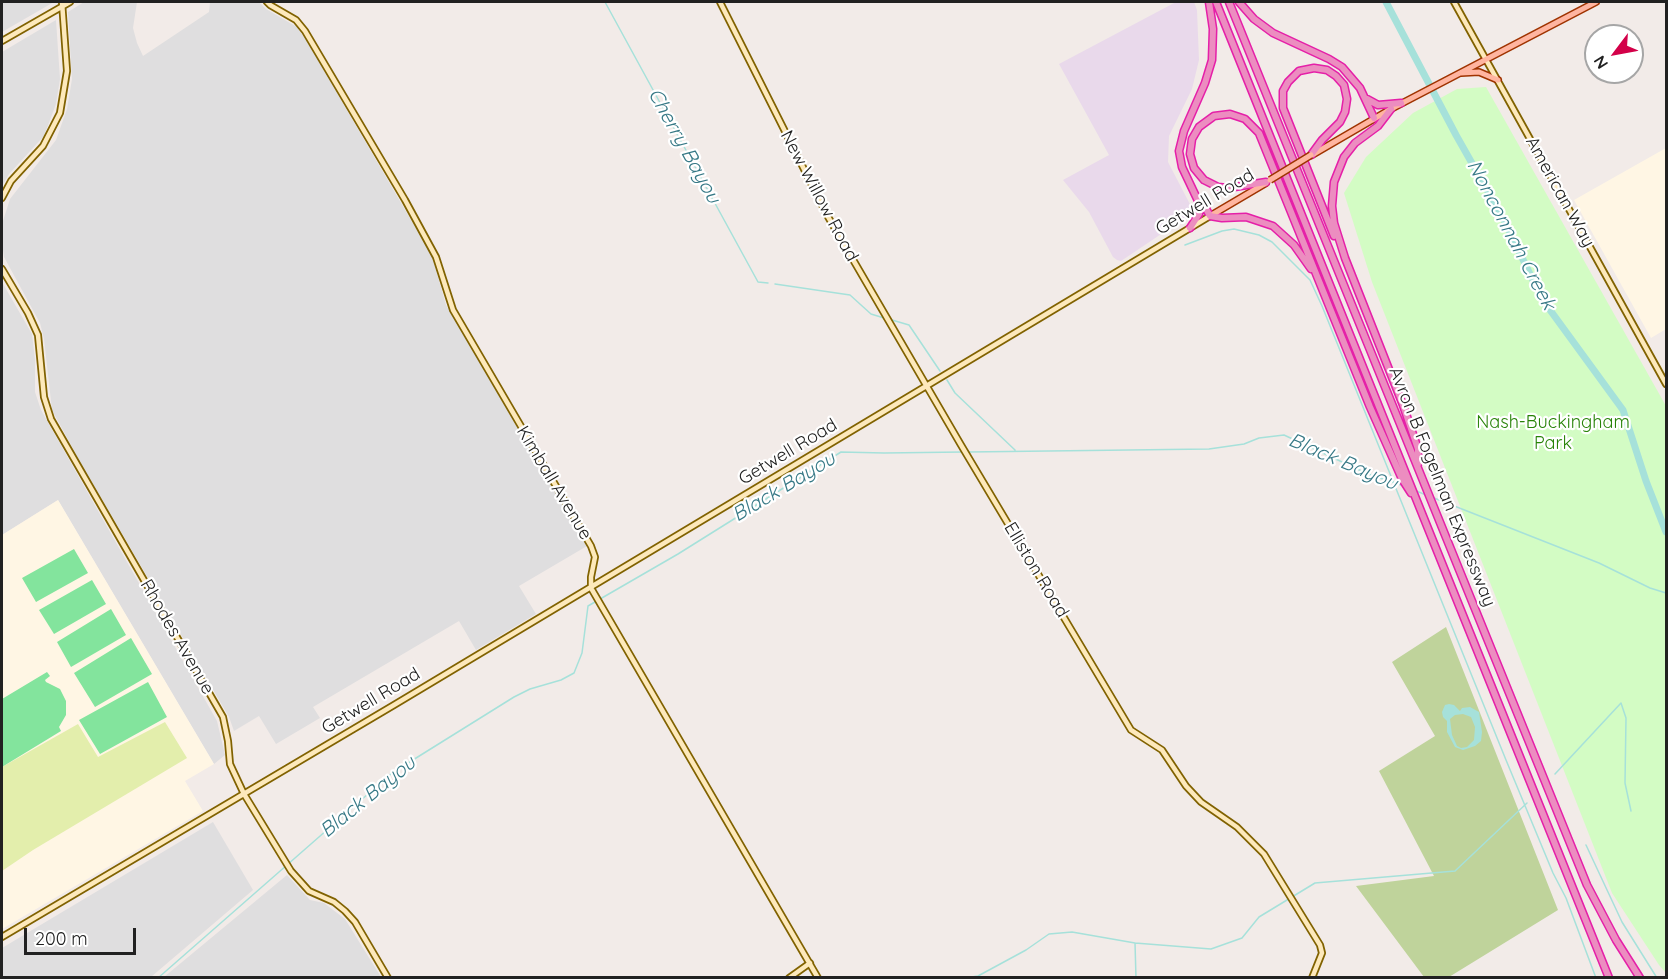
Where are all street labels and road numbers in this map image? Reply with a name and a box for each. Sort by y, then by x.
street label: New Willow Road [775,127,863,265]
street label: American Way [1521,133,1599,251]
street label: Getwell Road [1152,164,1258,240]
street label: Avron B Fogelman Expressway [1384,364,1500,610]
street label: Getwell Road [735,414,841,490]
street label: Kimball Avenue [512,422,596,544]
street label: Elliston Road [999,518,1073,622]
street label: Rhodes Avenue [135,576,219,698]
street label: Getwell Road [318,663,424,739]

